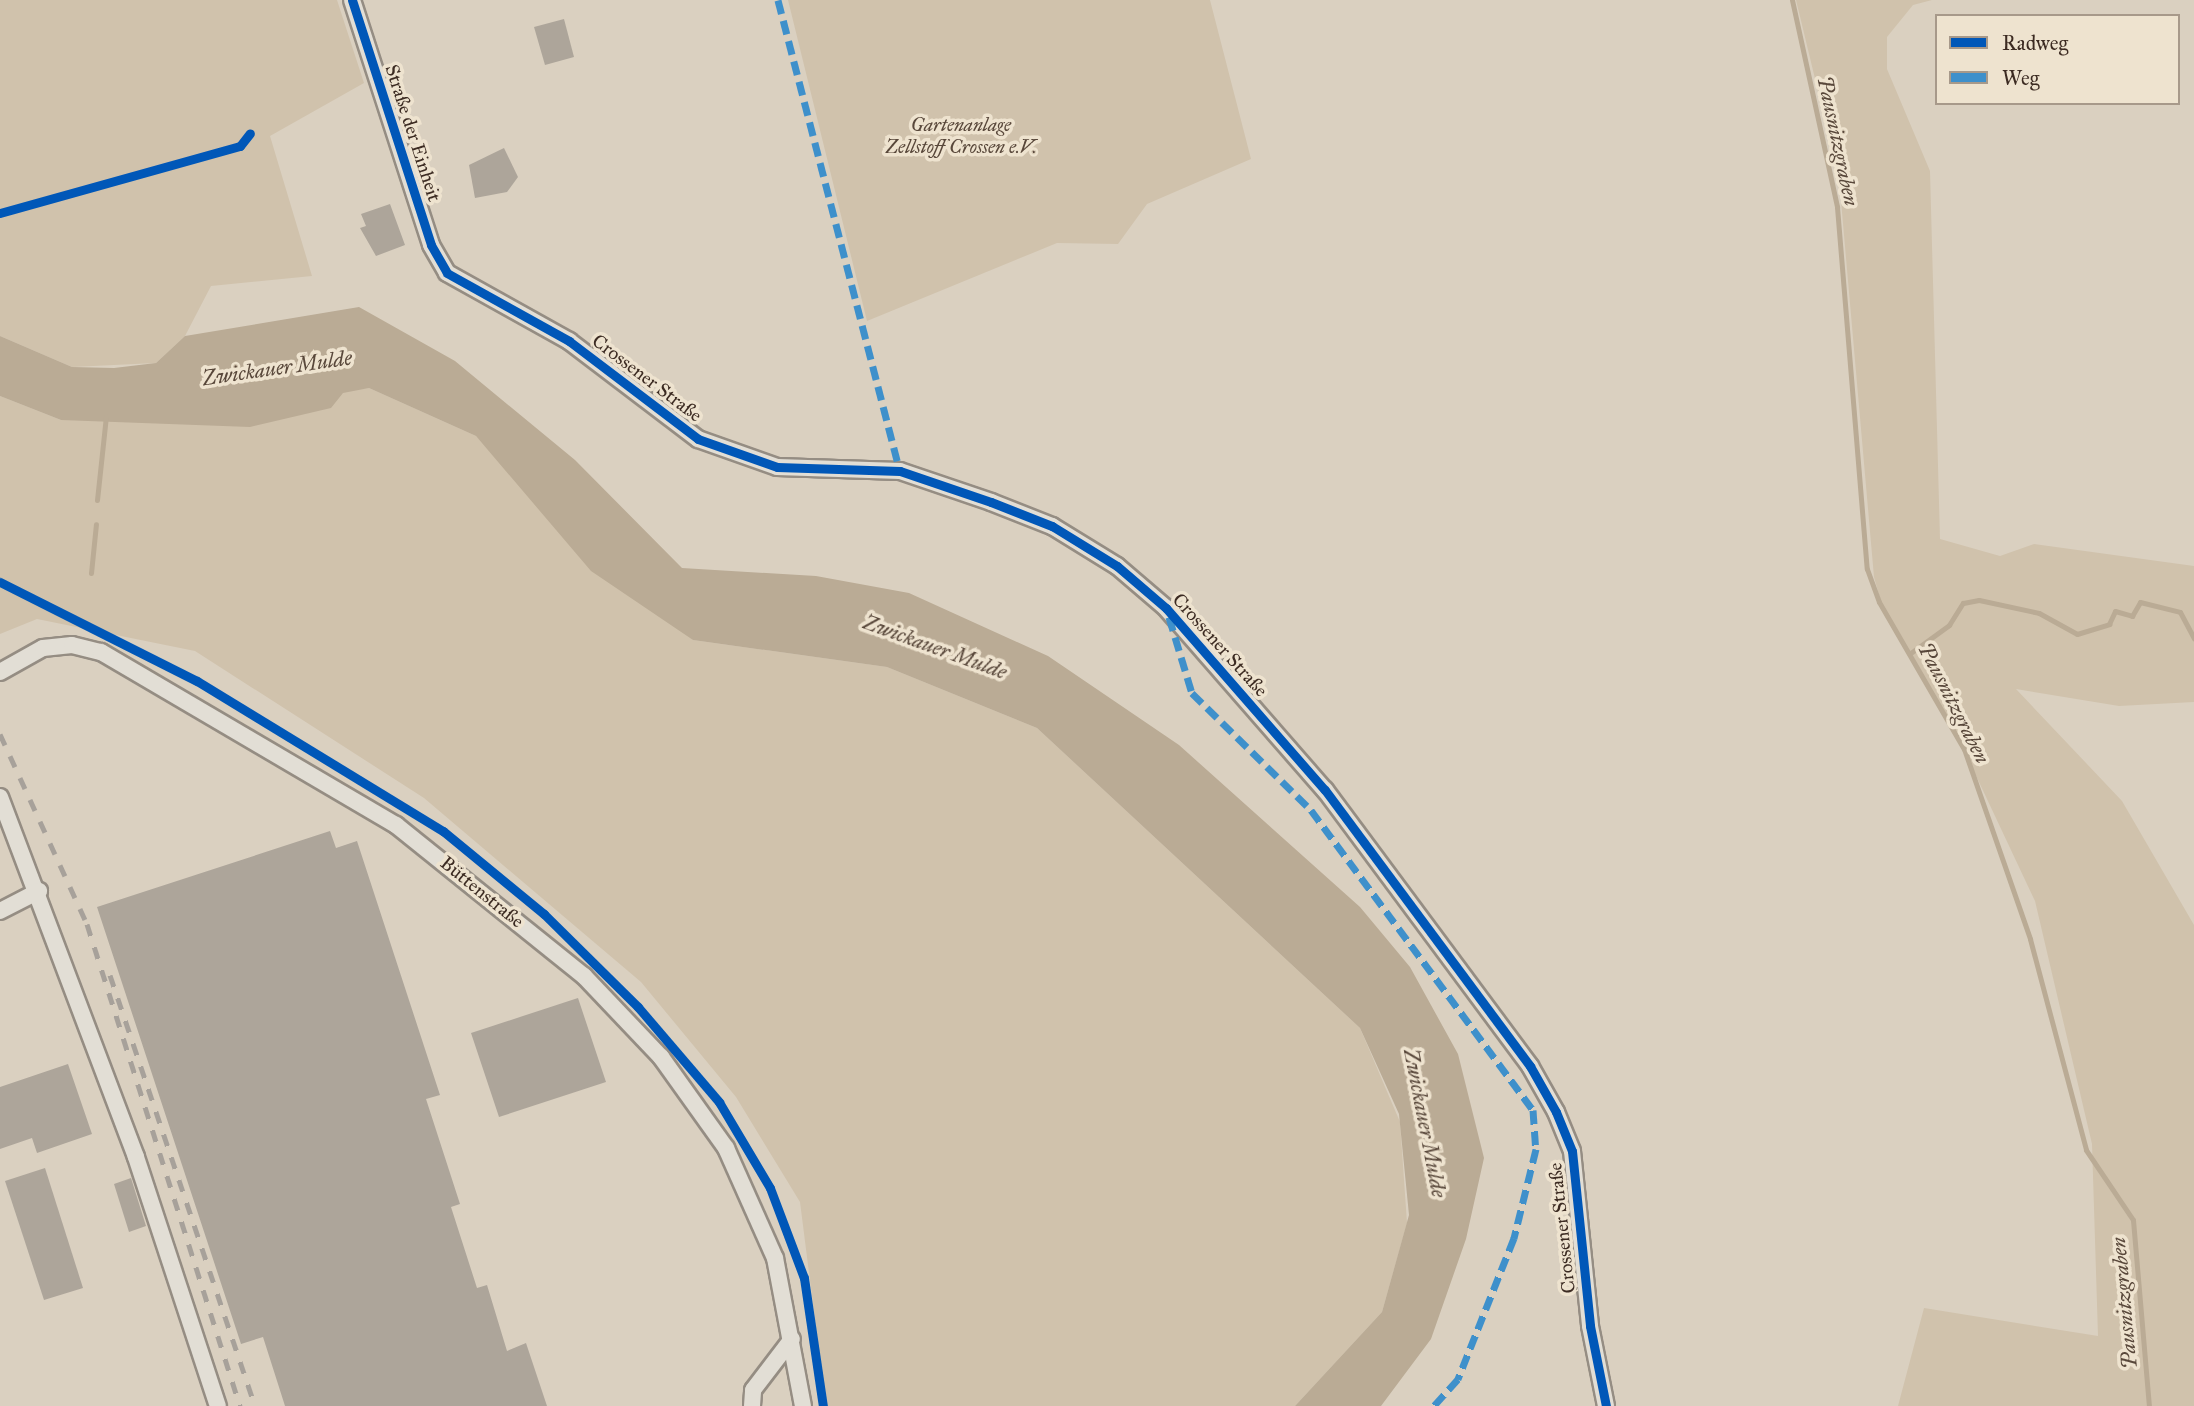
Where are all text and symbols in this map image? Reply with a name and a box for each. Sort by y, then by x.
legend [1935,14,2180,105]
text: Radweg [2002,30,2068,56]
street label: Straße der Einheit [380,62,446,204]
text: Weg [2002,65,2040,91]
water label: Pausnitzgraben [1812,74,1864,208]
park label: Gartenanlage Zellstoff Crossen e.V. [885,114,1037,158]
street label: Crossener Straße [588,329,706,427]
water label: Zwickauer Mulde [201,345,353,391]
street label: Crossener Straße [1168,589,1272,701]
water label: Zwickauer Mulde [860,609,1010,685]
water label: Pausnitzgraben [1913,638,1995,768]
street label: Büttenstraße [436,851,528,933]
water label: Zwickauer Mulde [1398,1047,1452,1199]
street label: Crossener Straße [1544,1161,1580,1295]
water label: Pausnitzgraben [2106,1236,2142,1370]

